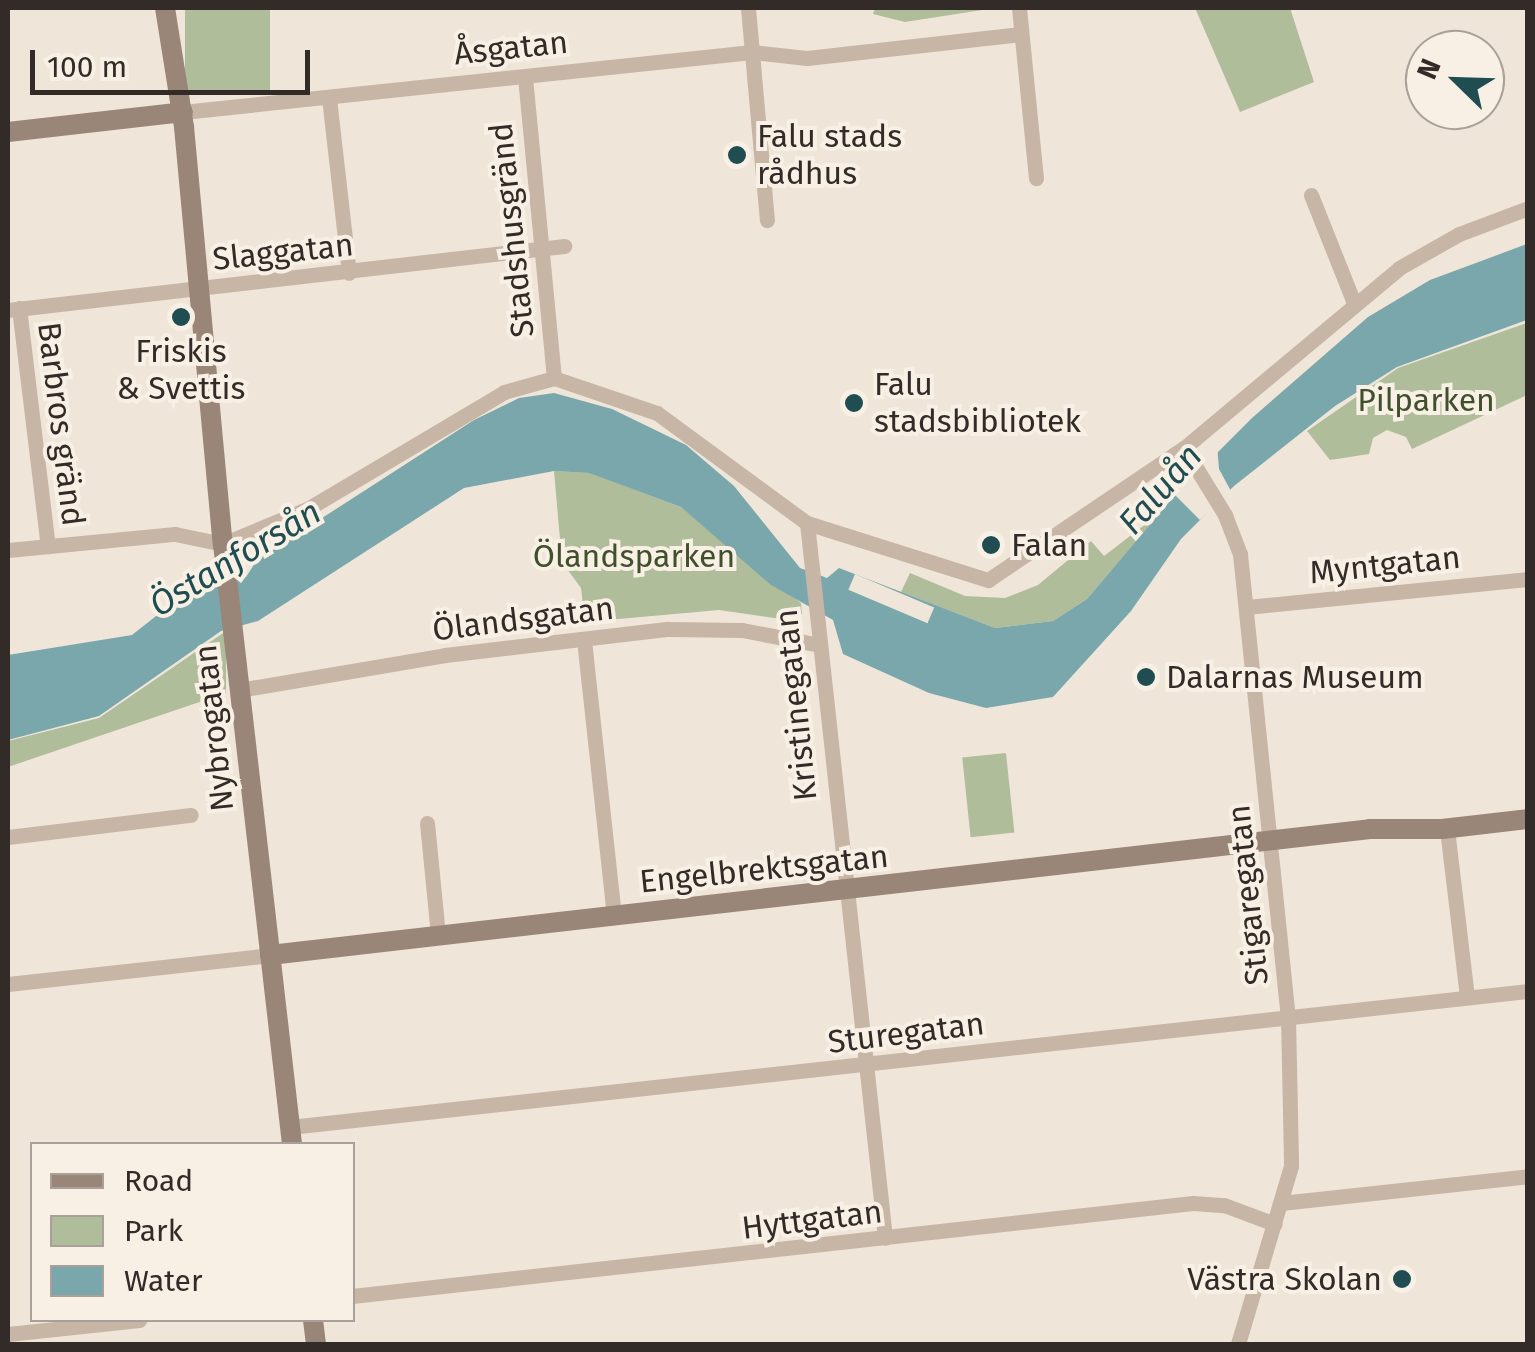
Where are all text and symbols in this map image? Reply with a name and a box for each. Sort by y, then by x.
street label: Åsgatan [452,23,570,73]
scale bar [35,30,315,92]
north arrow [1405,30,1505,130]
text: 100 m [47,49,127,85]
text: N [1410,54,1448,84]
place label: Falu stads rådhus [757,118,902,193]
street label: Stadshusgränd [482,121,542,339]
marker: Falu stads rådhus [726,144,748,166]
street label: Slaggatan [211,226,355,278]
marker: Friskis & Svettis [170,306,192,328]
street label: Barbros gränd [29,320,93,528]
place label: Friskis & Svettis [116,333,246,408]
place label: Falu stadsbibliotek [874,366,1081,441]
park label: Pilparken [1357,381,1495,419]
marker: Falu stadsbibliotek [843,392,865,414]
water label: Faluån [1109,435,1211,543]
water label: Östanforsån [142,490,328,626]
place label: Falan [1011,526,1087,564]
marker: Falan [980,534,1002,556]
park label: Ölandsparken [533,537,735,575]
street label: Myntgatan [1308,538,1462,592]
street label: Ölandsgatan [430,589,616,649]
street label: Kristinegatan [767,607,825,803]
street label: Nybrogatan [186,643,242,813]
place label: Dalarnas Museum [1166,658,1424,696]
marker: Dalarnas Museum [1135,666,1157,688]
street label: Stigaregatan [1219,803,1277,987]
street label: Engelbrektsgatan [638,837,890,901]
street label: Sturegatan [826,1004,986,1062]
legend [30,1142,355,1322]
text: Road [124,1163,193,1199]
street label: Hyttgatan [740,1192,884,1248]
text: Park [124,1213,183,1249]
place label: Västra Skolan [1187,1260,1382,1298]
text: Water [124,1263,203,1299]
marker: Västra Skolan [1391,1268,1413,1290]

